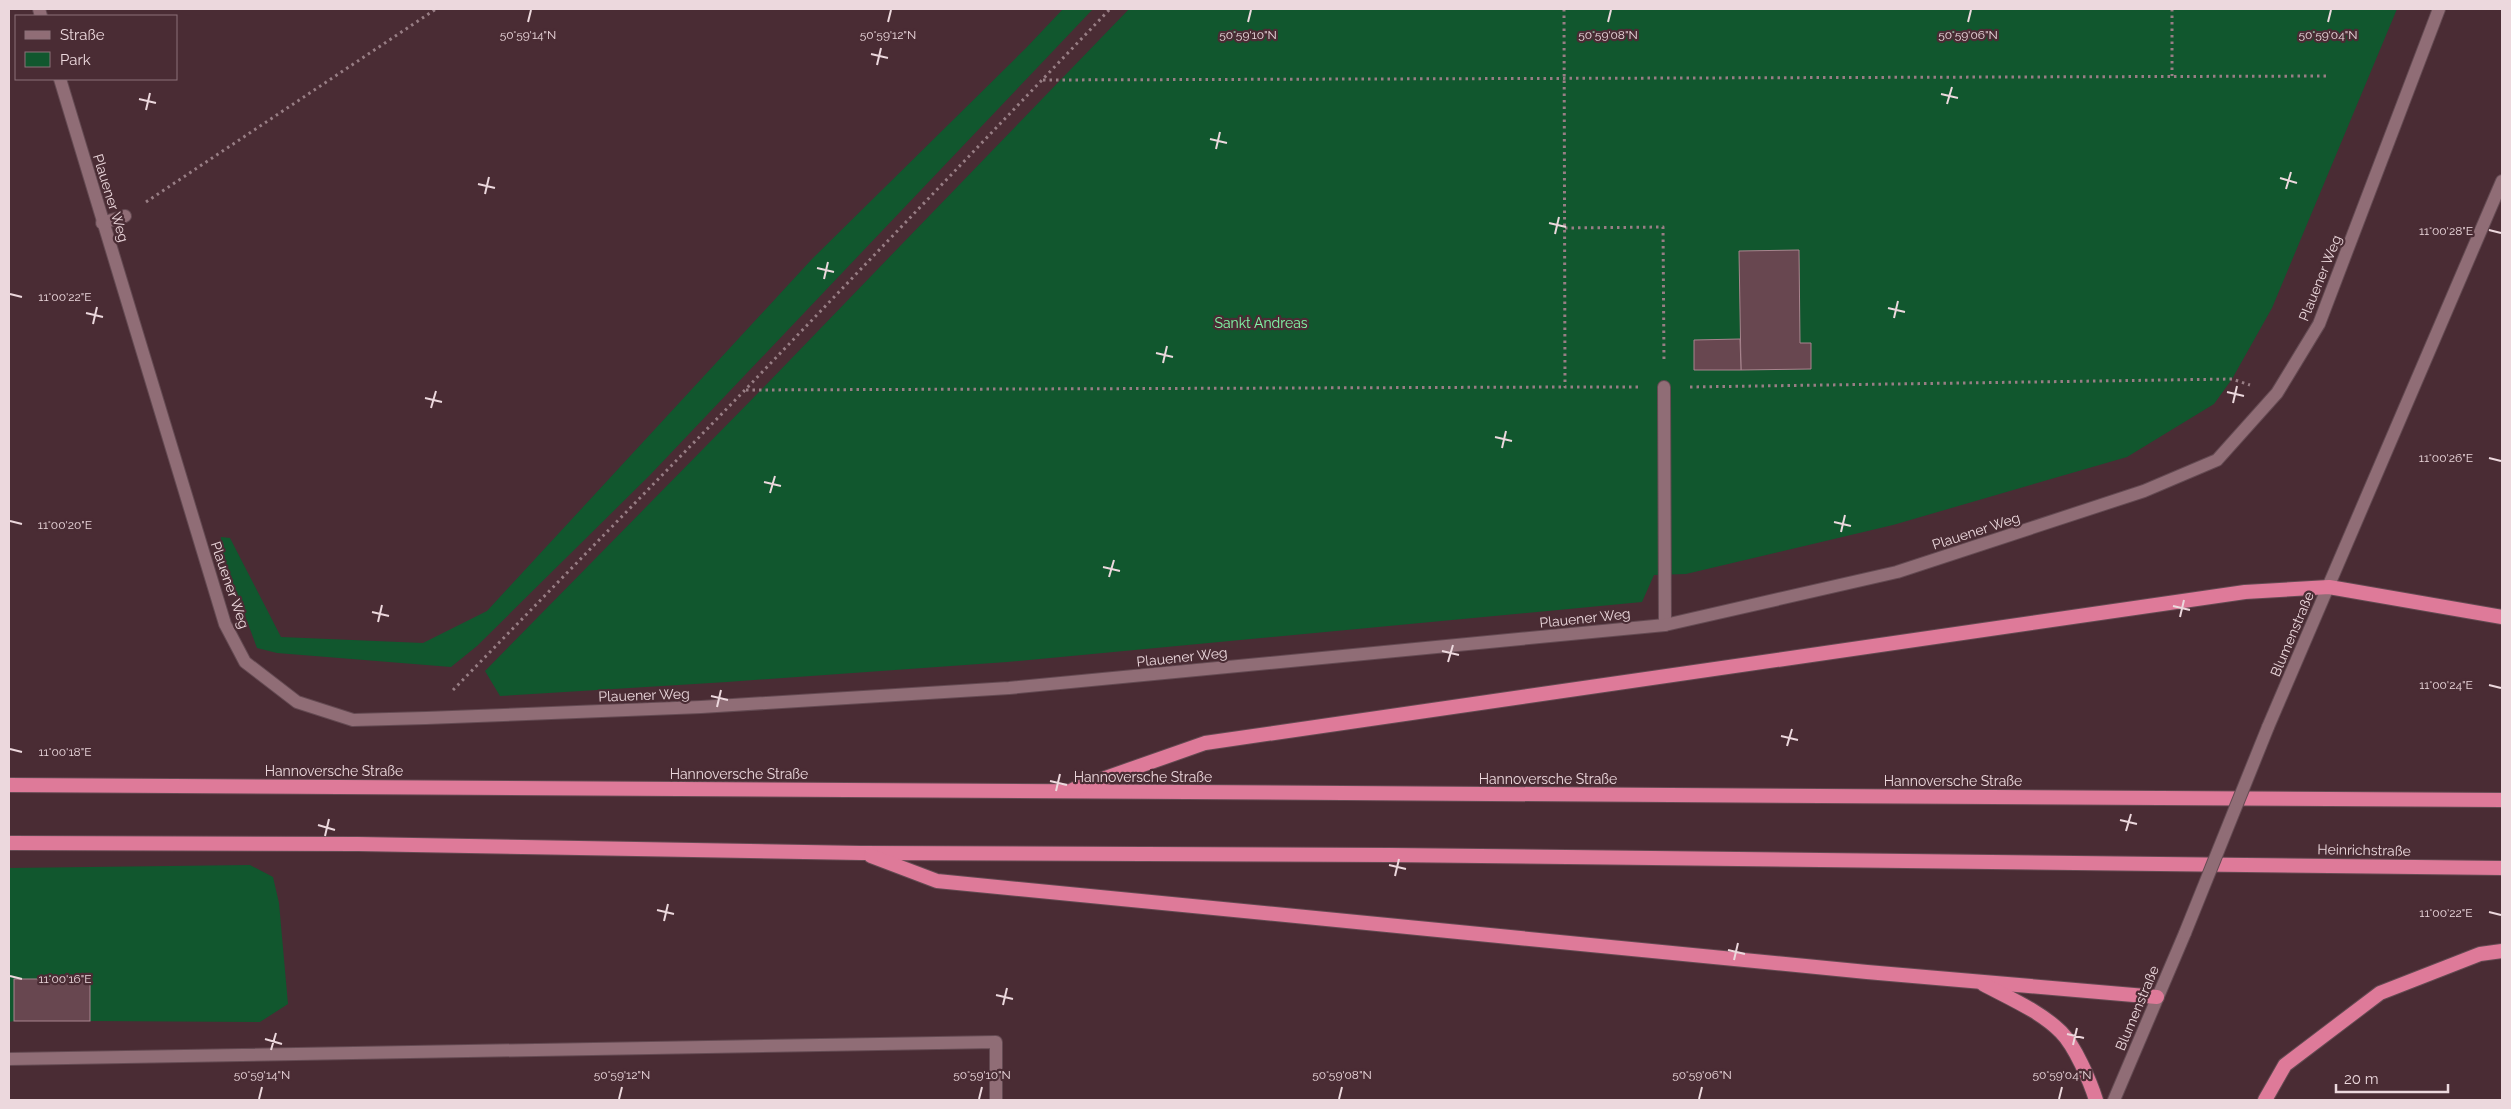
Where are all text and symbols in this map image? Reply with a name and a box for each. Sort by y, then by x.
legend [15,15,178,80]
text: Straße [60,26,105,44]
text: 50°59'14"N [500,28,556,42]
text: 50°59'12"N [860,28,916,42]
text: 50°59'10"N [1219,28,1277,42]
text: 50°59'08"N [1578,28,1638,42]
text: 50°59'06"N [1938,28,1998,42]
text: 50°59'04"N [2299,28,2357,42]
text: Park [60,51,91,69]
street label: Plauener Weg [90,152,132,244]
text: 11°00'28"E [2419,224,2473,238]
street label: Plauener Weg [2295,233,2345,323]
text: 11°00'22"E [38,290,92,304]
park label: Sankt Andreas [1214,315,1308,331]
text: 11°00'26"E [2419,451,2473,465]
street label: Plauener Weg [1930,509,2022,553]
text: 11°00'20"E [38,518,92,532]
street label: Plauener Weg [208,539,252,631]
street label: Blumenstraße [2267,589,2317,679]
street label: Plauener Weg [1539,605,1631,631]
street label: Plauener Weg [1136,644,1228,670]
text: 11°00'24"E [2419,678,2473,692]
street label: Plauener Weg [598,685,690,705]
text: 11°00'18"E [38,745,92,759]
street label: Hannoversche Straße [265,763,403,779]
street label: Hannoversche Straße [670,766,808,782]
street label: Hannoversche Straße [1074,769,1212,785]
street label: Hannoversche Straße [1479,771,1617,787]
street label: Hannoversche Straße [1884,773,2022,789]
street label: Heinrichstraße [2317,841,2411,859]
text: 11°00'22"E [2419,906,2473,920]
street label: Blumenstraße [2112,963,2162,1053]
text: 11°00'16"E [38,972,92,986]
scale bar [2336,1062,2448,1094]
text: 50°59'14"N [234,1068,290,1082]
text: 50°59'12"N [594,1068,650,1082]
text: 50°59'10"N [953,1068,1011,1082]
text: 50°59'08"N [1312,1068,1372,1082]
text: 50°59'06"N [1672,1068,1732,1082]
text: 50°59'04"N [2033,1068,2091,1082]
text: 20 m [2344,1070,2379,1088]

